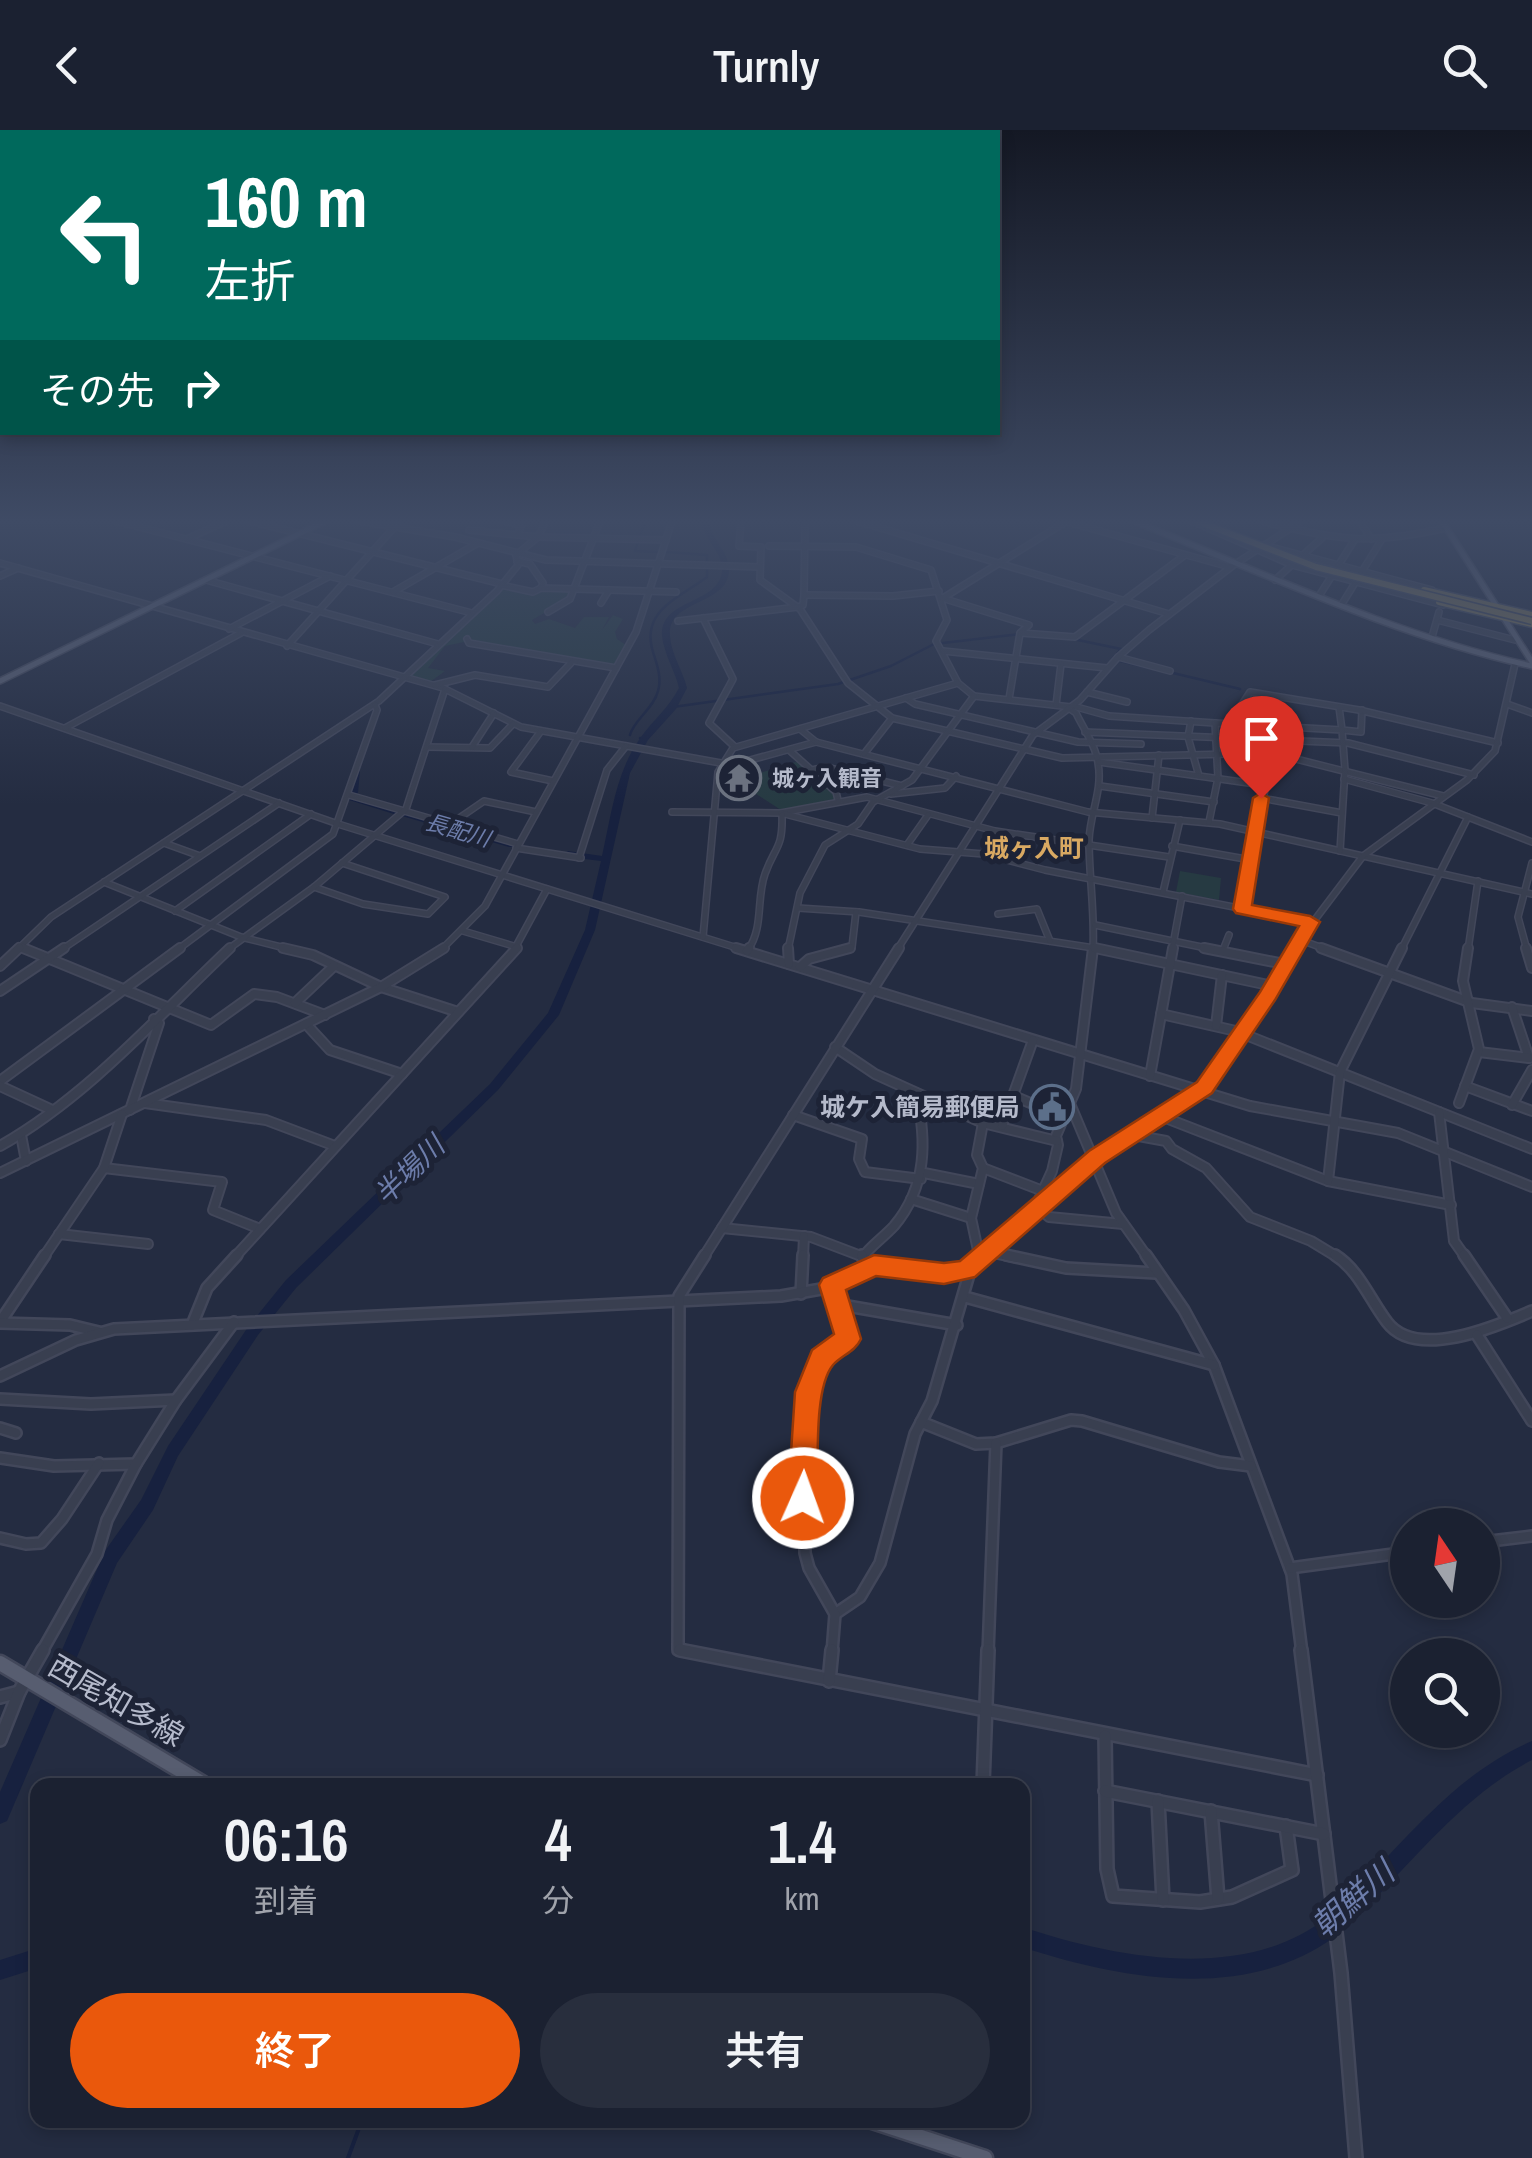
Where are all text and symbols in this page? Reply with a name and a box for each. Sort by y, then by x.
text: Turnly [713,35,819,96]
icon: back [40,38,95,93]
icon: search [1437,38,1492,93]
text: 160 m [205,155,368,249]
icon: left [40,170,170,300]
text: 左折 [205,250,295,311]
icon: right [174,360,229,415]
text: その先 [40,365,154,416]
pin [1219,696,1304,799]
icon: arrive [1234,711,1289,766]
temple icon: 城ヶ入観音 [716,755,762,801]
place label: 城ヶ入観音 [772,763,882,793]
water label: 長配川 [422,806,496,854]
district label: 城ヶ入町 [984,831,1084,865]
public building icon: 城ケ入簡易郵便局 [1029,1084,1075,1130]
place label: 城ケ入簡易郵便局 [820,1090,1020,1124]
water label: 半場川 [366,1125,455,1213]
position arrow [751,1446,855,1550]
north arrow [1390,1508,1500,1618]
map controls [1390,1508,1500,1748]
button: search [1390,1638,1500,1748]
street label: 西尾知多線 [42,1645,191,1755]
text: 06:16 [224,1799,349,1880]
text: 4 [545,1799,572,1880]
text: 1.4 [768,1801,836,1882]
water label: 朝鮮川 [1302,1849,1405,1946]
text: km [785,1877,820,1920]
text: 到着 [254,1879,318,1922]
text: 分 [542,1879,574,1922]
button: 終了 [70,1993,520,2108]
button: 共有 [540,1993,990,2108]

